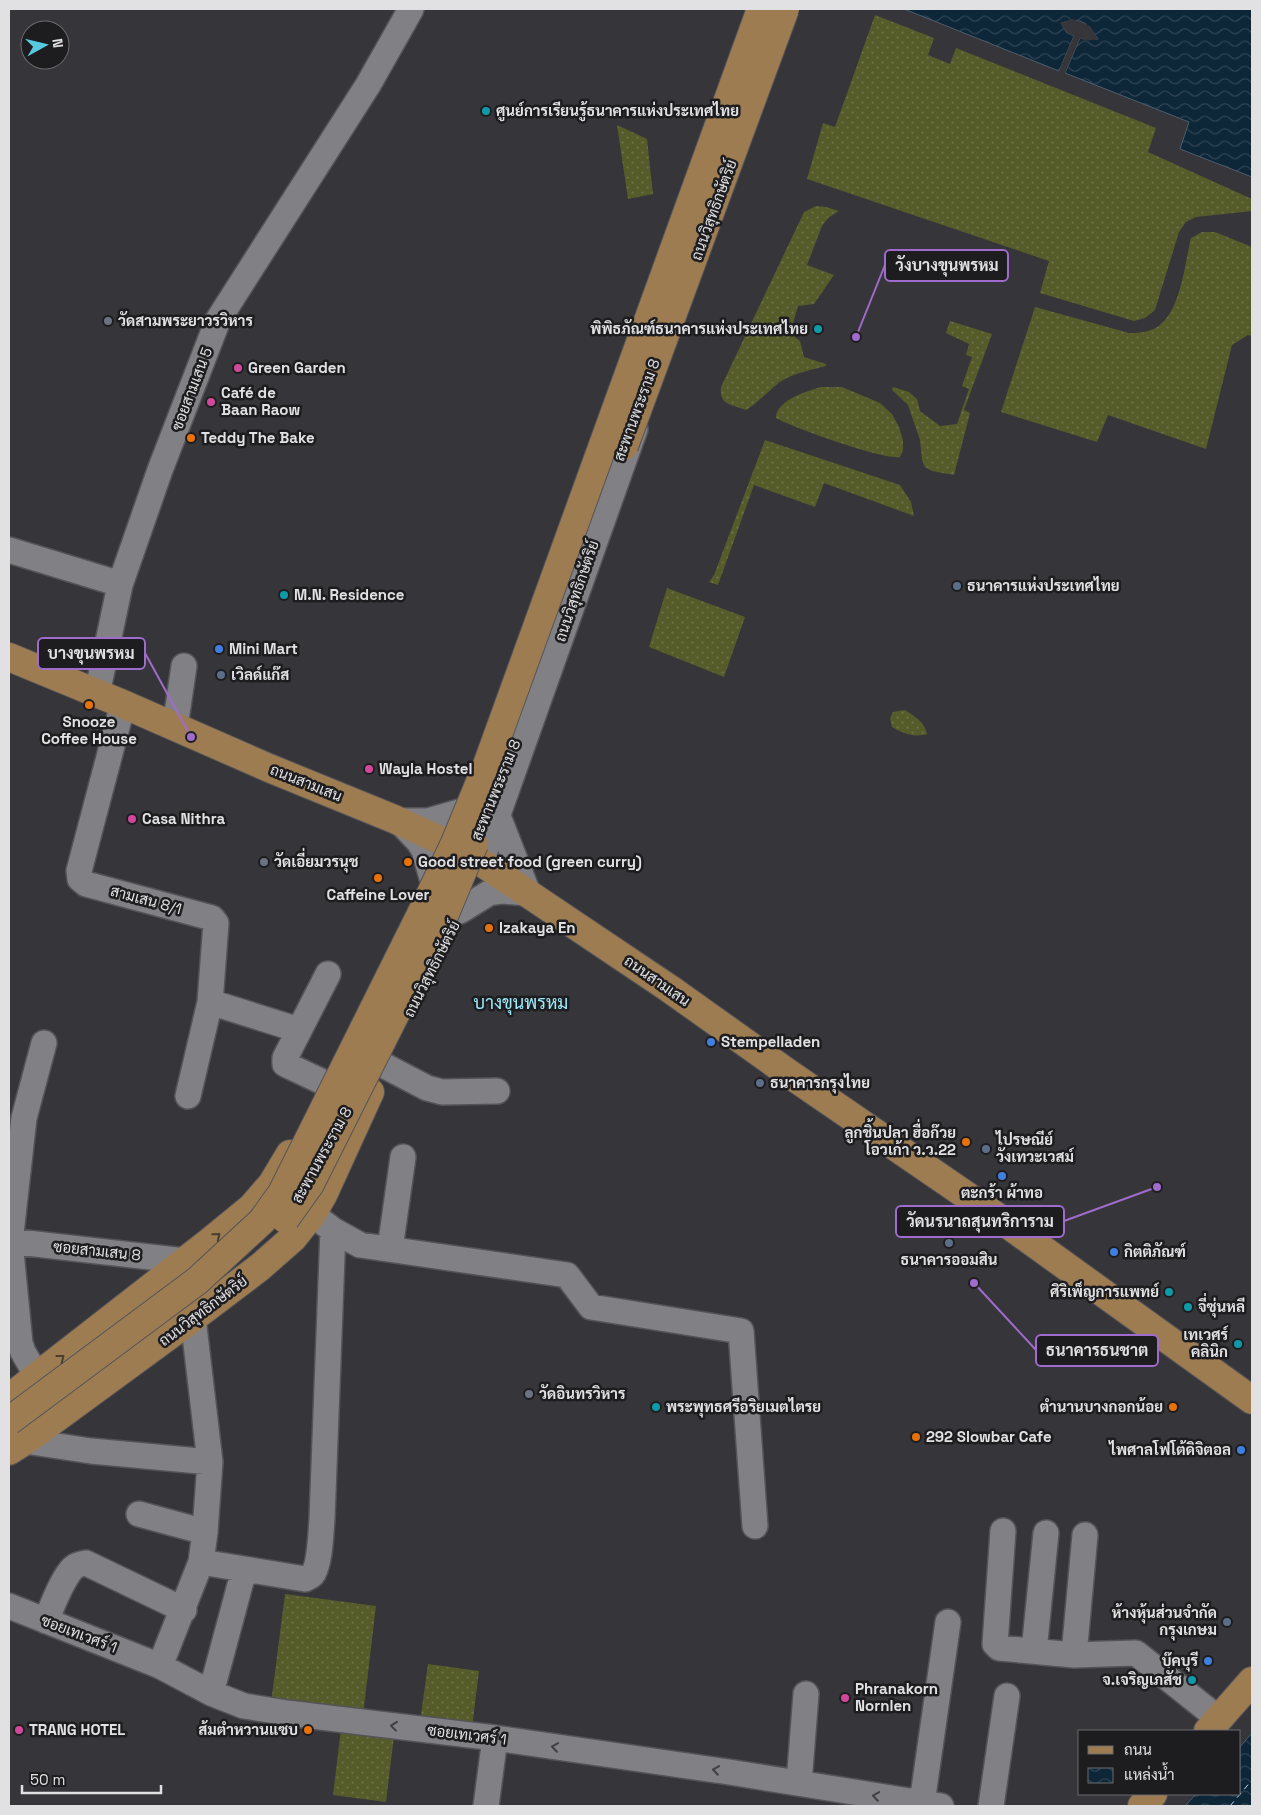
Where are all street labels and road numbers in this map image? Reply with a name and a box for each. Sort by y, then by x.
street label: ถนนวิสุทธิกษัตริย์ [686,157,742,264]
street label: ซอยสามเสน 5 [167,345,216,433]
street label: สะพานพระราม 8 [609,356,664,464]
street label: ถนนวิสุทธิกษัตริย์ [550,538,605,645]
street label: สะพานพระราม 8 [467,736,524,843]
street label: ถนนสามเสน [267,760,345,806]
street label: สามเสน 8/1 [108,881,184,918]
street label: ถนนวิสุทธิกษัตริย์ [399,917,466,1021]
street label: ถนนสามเสน [621,951,694,1010]
street label: สะพานพระราม 8 [287,1103,356,1206]
street label: ซอยสามเสน 8 [52,1236,142,1265]
street label: ถนนวิสุทธิกษัตริย์ [155,1271,252,1352]
street label: ซอยเทเวศร์ 1 [38,1610,120,1657]
street label: ซอยเทเวศร์ 1 [426,1720,508,1749]

